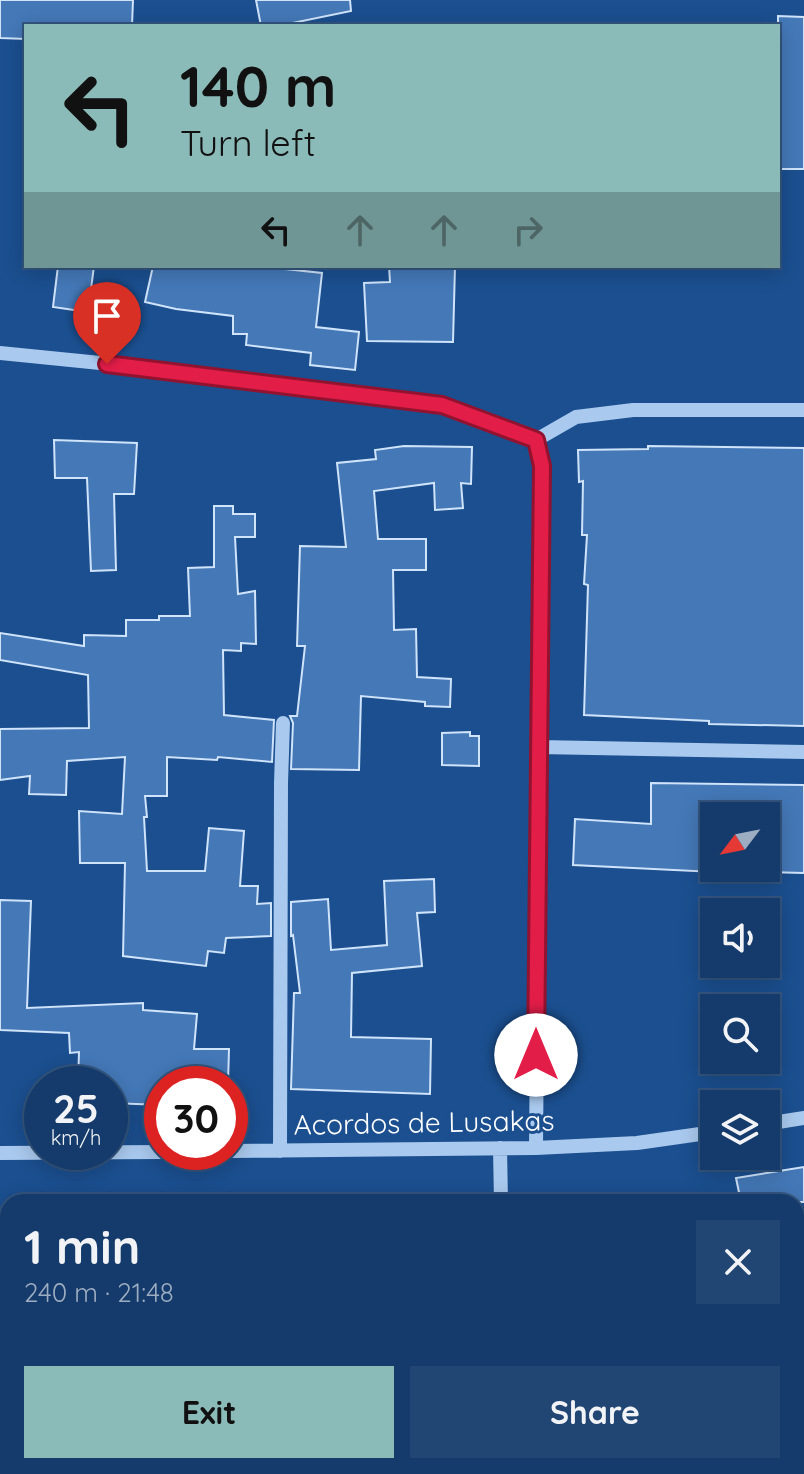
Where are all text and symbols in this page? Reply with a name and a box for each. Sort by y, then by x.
text: 140 m [180,51,336,121]
icon: left [48,56,152,160]
text: Turn left [180,120,316,165]
icon: left [254,208,298,252]
icon: ahead [338,208,382,252]
icon: ahead [422,208,466,252]
icon: right [506,208,550,252]
pin [73,282,141,364]
icon: arrive [85,294,129,338]
north arrow [700,802,780,882]
map controls [700,802,780,1170]
button: sound [700,898,780,978]
button: search [700,994,780,1074]
position arrow [494,1013,578,1097]
speed limit sign: 30 [144,1066,248,1170]
text: 25 [53,1083,99,1133]
button: layers [700,1090,780,1170]
street label: Acordos de Lusakas [293,1102,555,1142]
text: km/h [51,1125,101,1150]
text: 1 min [24,1216,140,1276]
button: close [696,1220,780,1304]
text: 240 m · 21:48 [24,1276,174,1309]
button: Exit [24,1366,394,1458]
button: Share [410,1366,780,1458]

